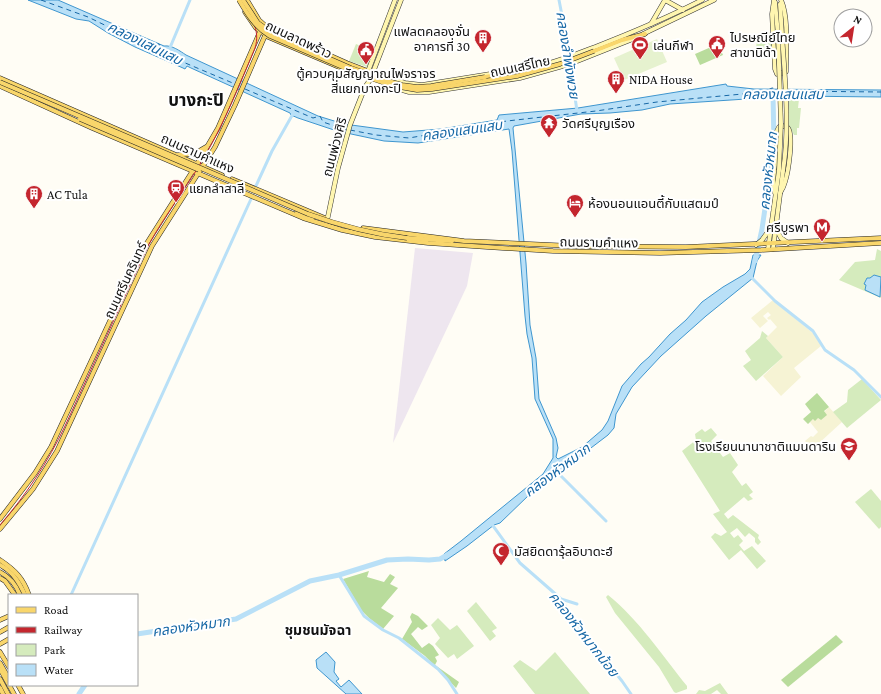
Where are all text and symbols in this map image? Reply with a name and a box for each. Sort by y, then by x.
north arrow [833,8,873,48]
water label: คลองลำพังพวย [553,10,583,101]
text: N [852,12,865,27]
water label: คลองแสนแสบ [105,18,186,69]
street label: ถนนลาดพร้าว [263,18,334,61]
place label: แฟลตคลองจั่น อาคารที่ 30 [394,23,470,54]
building icon: แฟลตคลองจั่น อาคารที่ 30 [473,28,493,53]
place label: ไปรษณีย์ไทย สาขานิด้า [729,30,795,60]
public building icon: ไปรษณีย์ไทย สาขานิด้า [707,34,727,59]
sports icon: เล่นกีฬา [630,35,650,60]
place label: เล่นกีฬา [653,38,694,53]
public building icon: ตู้ควบคุมสัญญาณไฟจราจร สี่แยกบางกะปิ [356,40,376,65]
street label: ถนนเสรีไทย [489,53,551,80]
place label: ตู้ควบคุมสัญญาณไฟจราจร สี่แยกบางกะปิ [297,66,436,96]
building icon: NIDA House [606,69,626,94]
place label: NIDA House [629,72,693,87]
water label: คลองแสนแสบ [743,86,825,102]
district label: บางกะปิ [168,91,224,110]
temple icon: วัดศรีบุญเรือง [539,113,559,138]
street label: ถนนพ่วงศิริ [319,116,350,178]
water label: คลองแสนแสบ [421,116,505,144]
place label: วัดศรีบุญเรือง [562,116,635,131]
street label: ถนนรามคำแหง [159,131,237,176]
water label: คลองหัวหมาก [756,131,780,211]
station icon: แยกลำสาลี [166,178,186,203]
place label: แยกลำสาลี [189,181,244,196]
building icon: AC Tula [24,184,44,209]
place label: AC Tula [47,187,88,202]
hotel icon: ห้องนอนแอนตี้กับแสตมป์ [565,193,585,218]
place label: ห้องนอนแอนตี้กับแสตมป์ [588,194,719,211]
metro station icon: ศรีบูรพา [812,217,832,242]
place label: ศรีบูรพา [766,220,809,235]
street label: ถนนรามคำแหง [560,234,638,251]
street label: ถนนศรีนครินทร์ [101,239,150,321]
school or university icon: โรงเรียนนานาชาติแมนดาริน [839,436,859,461]
place label: โรงเรียนนานาชาติแมนดาริน [695,439,836,454]
water label: คลองหัวหมาก [521,440,593,500]
mosque icon: มัสยิดดารุ้ลอิบาดะฮ์ [491,541,511,566]
place label: มัสยิดดารุ้ลอิบาดะฮ์ [514,544,612,559]
water label: คลองหัวหมากน้อย [546,588,623,681]
legend [8,594,138,686]
text: Road [44,603,69,617]
water label: คลองหัวหมาก [151,613,231,639]
district label: ชุมชนมัจฉา [285,622,351,639]
text: Railway [44,623,83,637]
text: Park [44,643,66,657]
text: Water [44,663,74,677]

